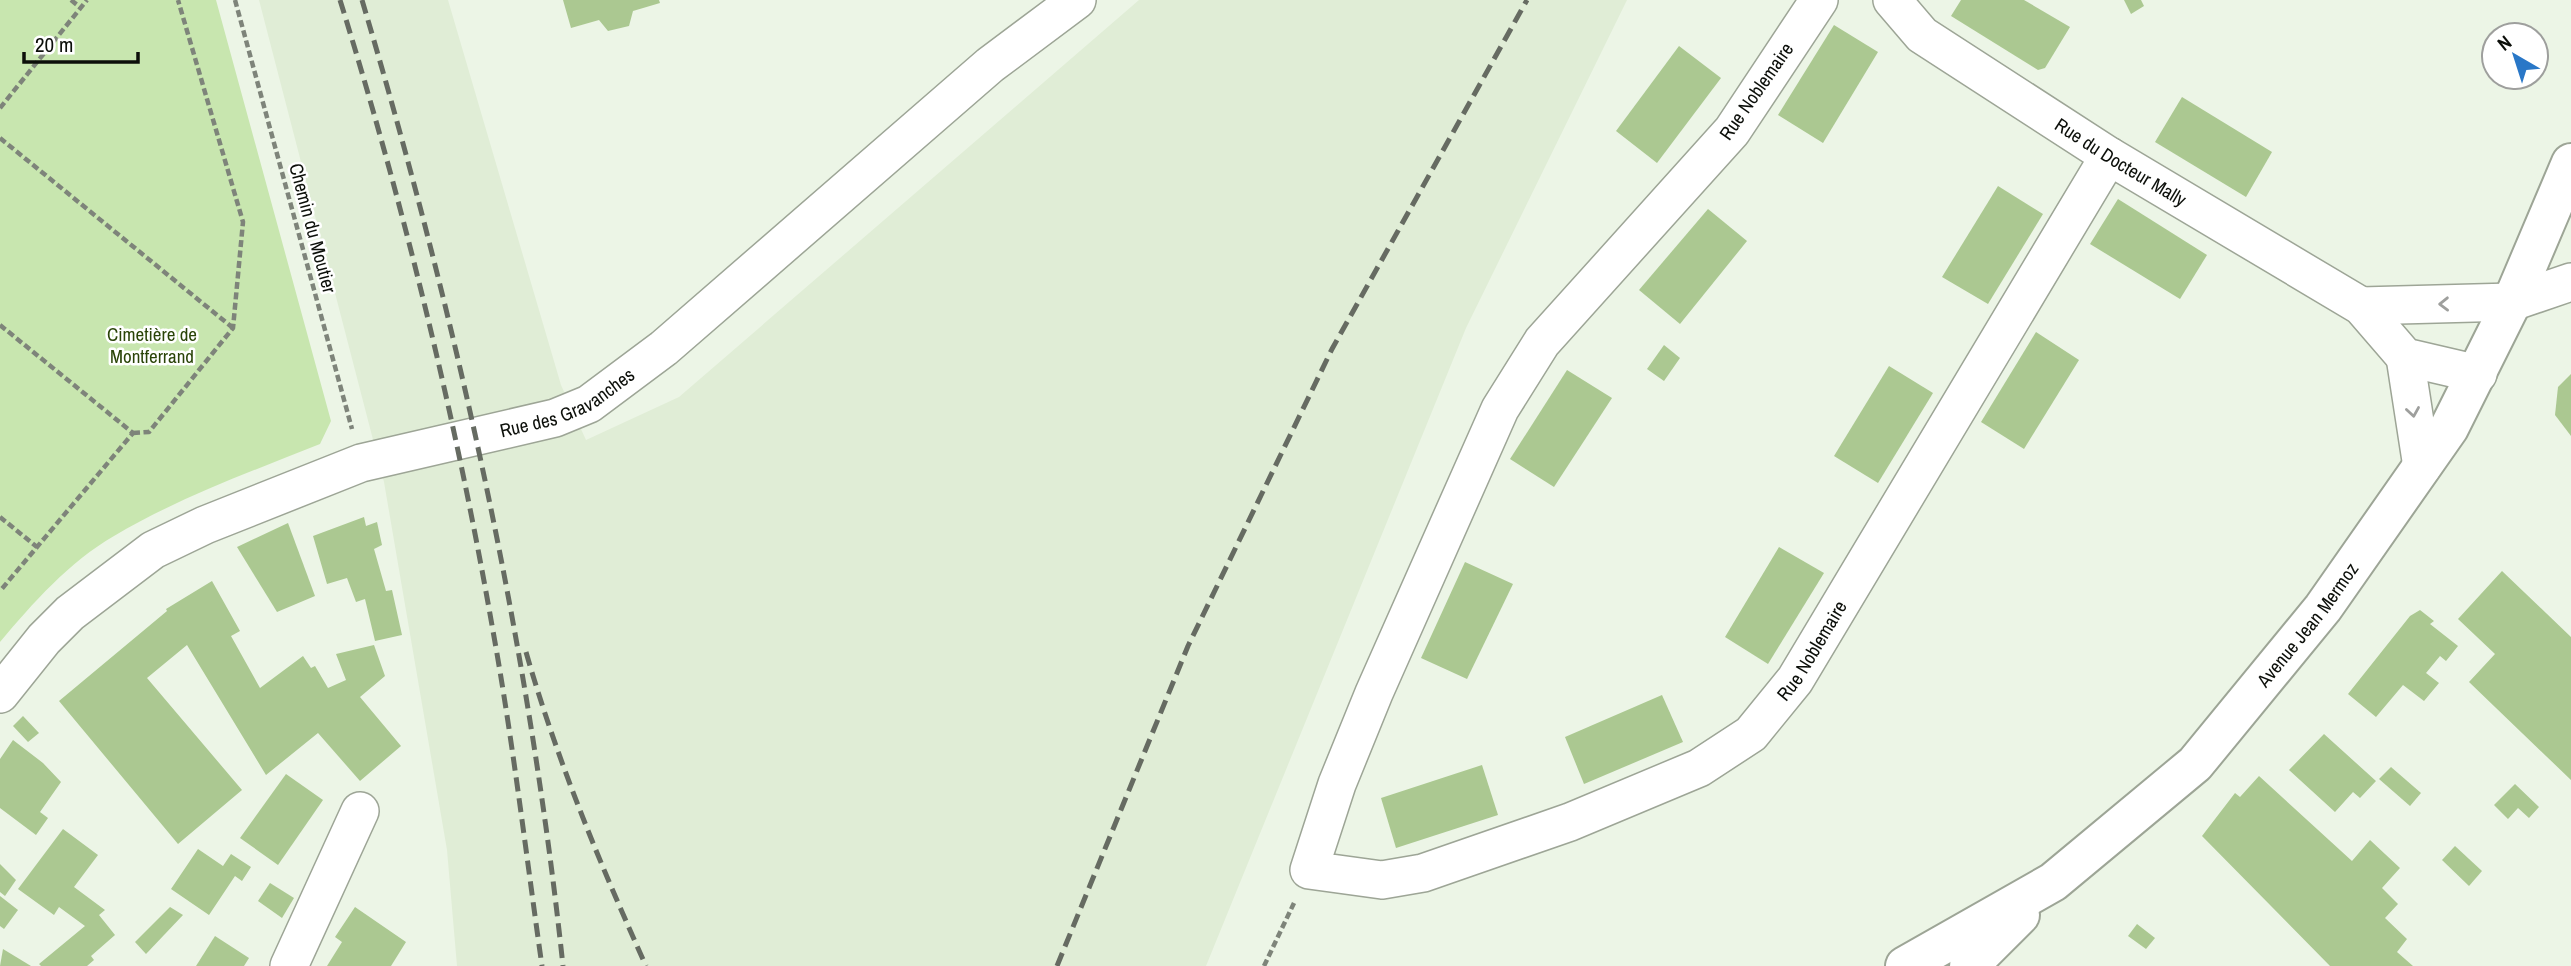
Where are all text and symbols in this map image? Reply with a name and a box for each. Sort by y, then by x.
scale bar [24,21,138,65]
north arrow [2480,21,2550,91]
text: N [2492,29,2517,56]
text: 20 m [35,30,73,59]
street label: Rue Noblemaire [1713,37,1799,145]
street label: Rue du Docteur Mally [2050,112,2192,212]
street label: Chemin du Moutier [283,160,343,297]
one-way arrow [2438,296,2448,312]
park label: Cimetière de Montferrand [107,321,197,369]
street label: Rue des Gravanches [497,362,640,443]
one-way arrow [2405,407,2420,418]
street label: Avenue Jean Mermoz [2250,557,2364,693]
street label: Rue Noblemaire [1770,596,1853,706]

